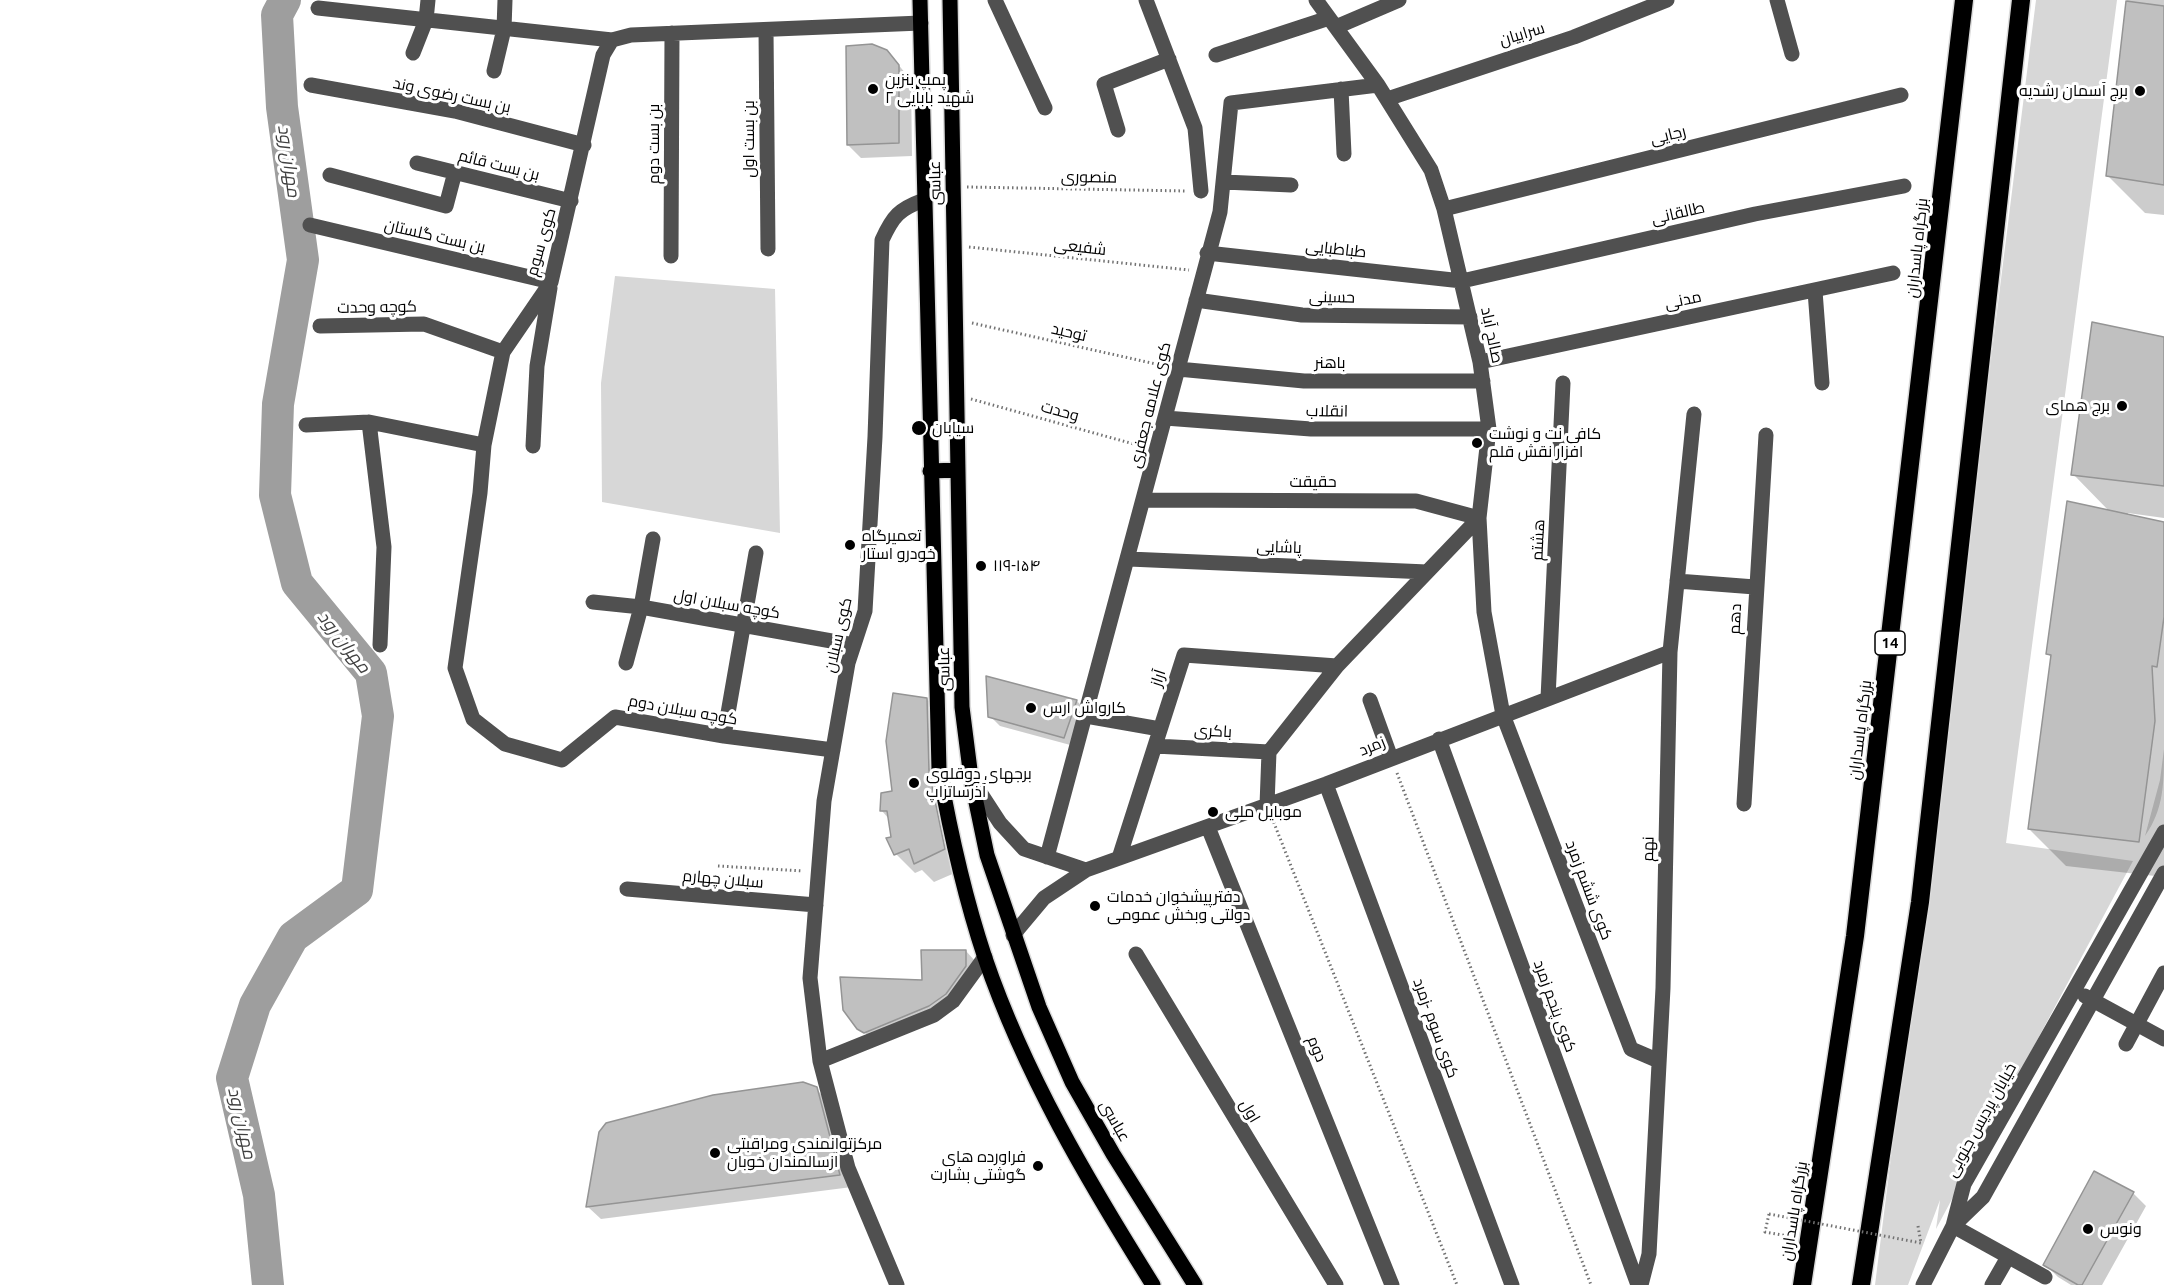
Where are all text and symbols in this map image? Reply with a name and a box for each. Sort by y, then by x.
street label: سرابیان [1497,18,1547,50]
place label: پمپ بنزین شهید بابایی ۲ [885,70,974,108]
street label: بن بست رضوی وند [391,73,513,117]
place label: برج آسمان رشدیه [2019,81,2128,101]
marker: پمپ بنزین شهید بابایی ۲ [866,82,880,96]
marker: برج آسمان رشدیه [2133,84,2147,98]
street label: بن بست اول [739,100,759,178]
street label: بن بست دوم [644,104,664,184]
street label: رجایی [1648,121,1688,149]
water label: مهران رود [273,123,305,199]
street label: بن بست قائم [456,146,542,184]
street label: عباسى [925,160,945,206]
street label: منصوری [1061,167,1117,187]
street label: بزرگراه پاسداران [1902,197,1932,299]
street label: طالقانی [1649,198,1707,228]
street label: کوی سوم [522,206,560,278]
street label: بن بست گلستان [382,215,488,257]
street label: شفیعی [1053,235,1107,259]
street label: طباطبایی [1305,236,1367,262]
street label: حسینی [1309,287,1355,307]
street label: مدنی [1663,287,1703,313]
street label: کوچه وحدت [337,297,417,317]
street label: صالح آباد [1477,305,1507,365]
street label: توحید [1049,319,1089,345]
street label: کوی علامه جعفری [1125,340,1175,470]
street label: باهنر [1314,353,1346,373]
place label: برج همای [2045,396,2110,416]
street label: وحدت [1039,397,1081,425]
marker: برج همای [2115,399,2129,413]
street label: انقلاب [1306,401,1348,421]
place label: سیابان [932,418,974,438]
marker: سیابان [910,419,928,437]
place label: کافی نت و نوشت افزار نقش قلم [1489,424,1601,462]
marker: کافی نت و نوشت افزار نقش قلم [1470,436,1484,450]
street label: حقیقت [1289,472,1337,492]
street label: هشتم [1527,519,1549,561]
place label: تعمیرگاه خودرو استار [862,526,936,564]
street label: پاشایی [1256,537,1302,557]
marker: تعمیرگاه خودرو استار [843,538,857,552]
place label: ۱۱۹-۱۵۴ [993,556,1040,576]
marker: ۱۱۹-۱۵۴ [974,559,988,573]
street label: کوچه سبلان اول [672,585,782,623]
street label: کوی سبلان [820,596,856,674]
street label: دهم [1725,603,1745,635]
water label: مهران رود [313,607,375,677]
road number: 14 [1875,631,1905,655]
street label: عباسى [934,646,954,692]
street label: آراز [1146,667,1170,689]
street label: بزرگراه پاسداران [1844,679,1876,781]
street label: کوچه سبلان دوم [627,691,739,729]
place label: کارواش ارس [1043,698,1126,718]
marker: کارواش ارس [1024,701,1038,715]
street label: باکری [1193,720,1233,742]
street label: زمرد [1356,732,1388,760]
place label: برجهای دوقلوی آذرساتراپ [926,764,1032,802]
marker: برجهای دوقلوی آذرساتراپ [907,776,921,790]
place label: موبایل ملی [1225,802,1302,822]
marker: موبایل ملی [1206,805,1220,819]
street label: نهم [1638,836,1658,862]
street label: کوی ششم زمرد [1561,837,1617,943]
street label: سبلان چهارم [682,866,764,892]
place label: دفترپیشخوان خدمات دولتی وبخش عمومی [1107,887,1251,925]
marker: دفترپیشخوان خدمات دولتی وبخش عمومی [1088,899,1102,913]
street label: کوی پنجم زمرد [1529,957,1581,1055]
street label: کوی سوم -زمرد [1409,975,1463,1081]
street label: دوم [1303,1033,1331,1065]
street label: خیابان پردیس جنوبی [1942,1060,2020,1180]
water label: مهران رود [223,1085,261,1161]
street label: اول [1236,1096,1264,1126]
street label: عباسى [1096,1097,1134,1145]
place label: مرکزتوانمندی ومراقبتی ازسالمندان خوبان [727,1134,882,1172]
marker: مرکزتوانمندی ومراقبتی ازسالمندان خوبان [708,1146,722,1160]
place label: فراورده های گوشتی بشارت [931,1147,1026,1185]
marker: فراورده های گوشتی بشارت [1031,1159,1045,1173]
street label: بزرگراه پاسداران [1777,1160,1811,1262]
place label: ونوس [2100,1219,2142,1239]
marker: ونوس [2081,1222,2095,1236]

